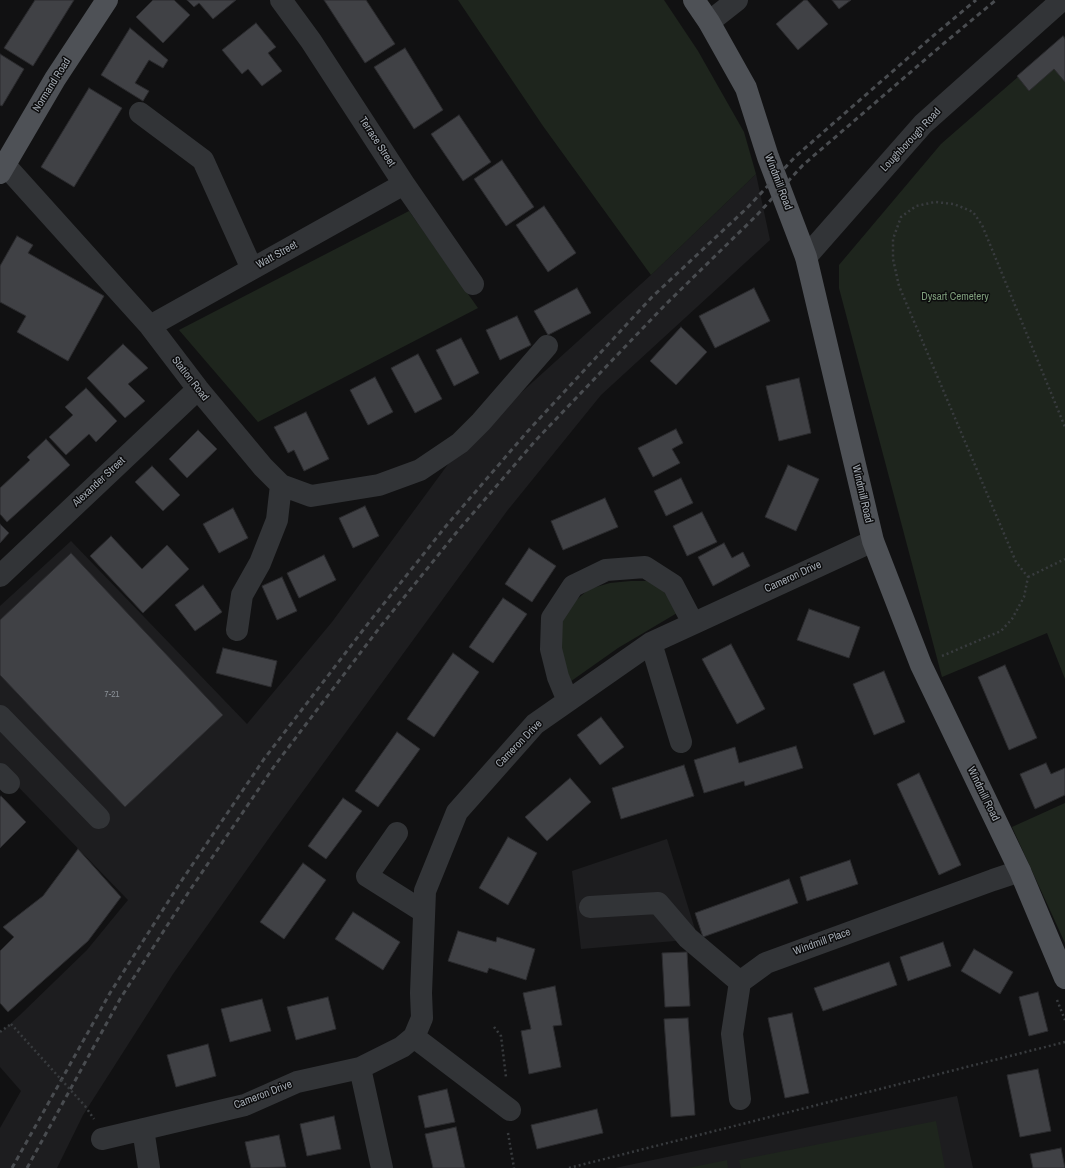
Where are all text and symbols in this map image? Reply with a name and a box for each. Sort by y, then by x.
street label: Normand Road [30,56,74,114]
street label: Loughborough Road [878,105,944,175]
street label: Terrace Street [356,115,398,169]
street label: Windmill Road [761,152,795,212]
street label: Watt Street [254,238,300,272]
park label: Dysart Cemetery [921,290,989,304]
street label: Station Road [169,354,211,404]
street label: Alexander Street [70,454,128,510]
street label: Windmill Road [849,464,875,524]
street label: Cameron Drive [763,558,823,596]
house number: 7-21 [105,690,119,700]
street label: Cameron Drive [493,717,545,771]
street label: Windmill Road [964,765,1002,823]
street label: Windmill Place [791,926,853,958]
street label: Cameron Drive [232,1078,294,1112]

